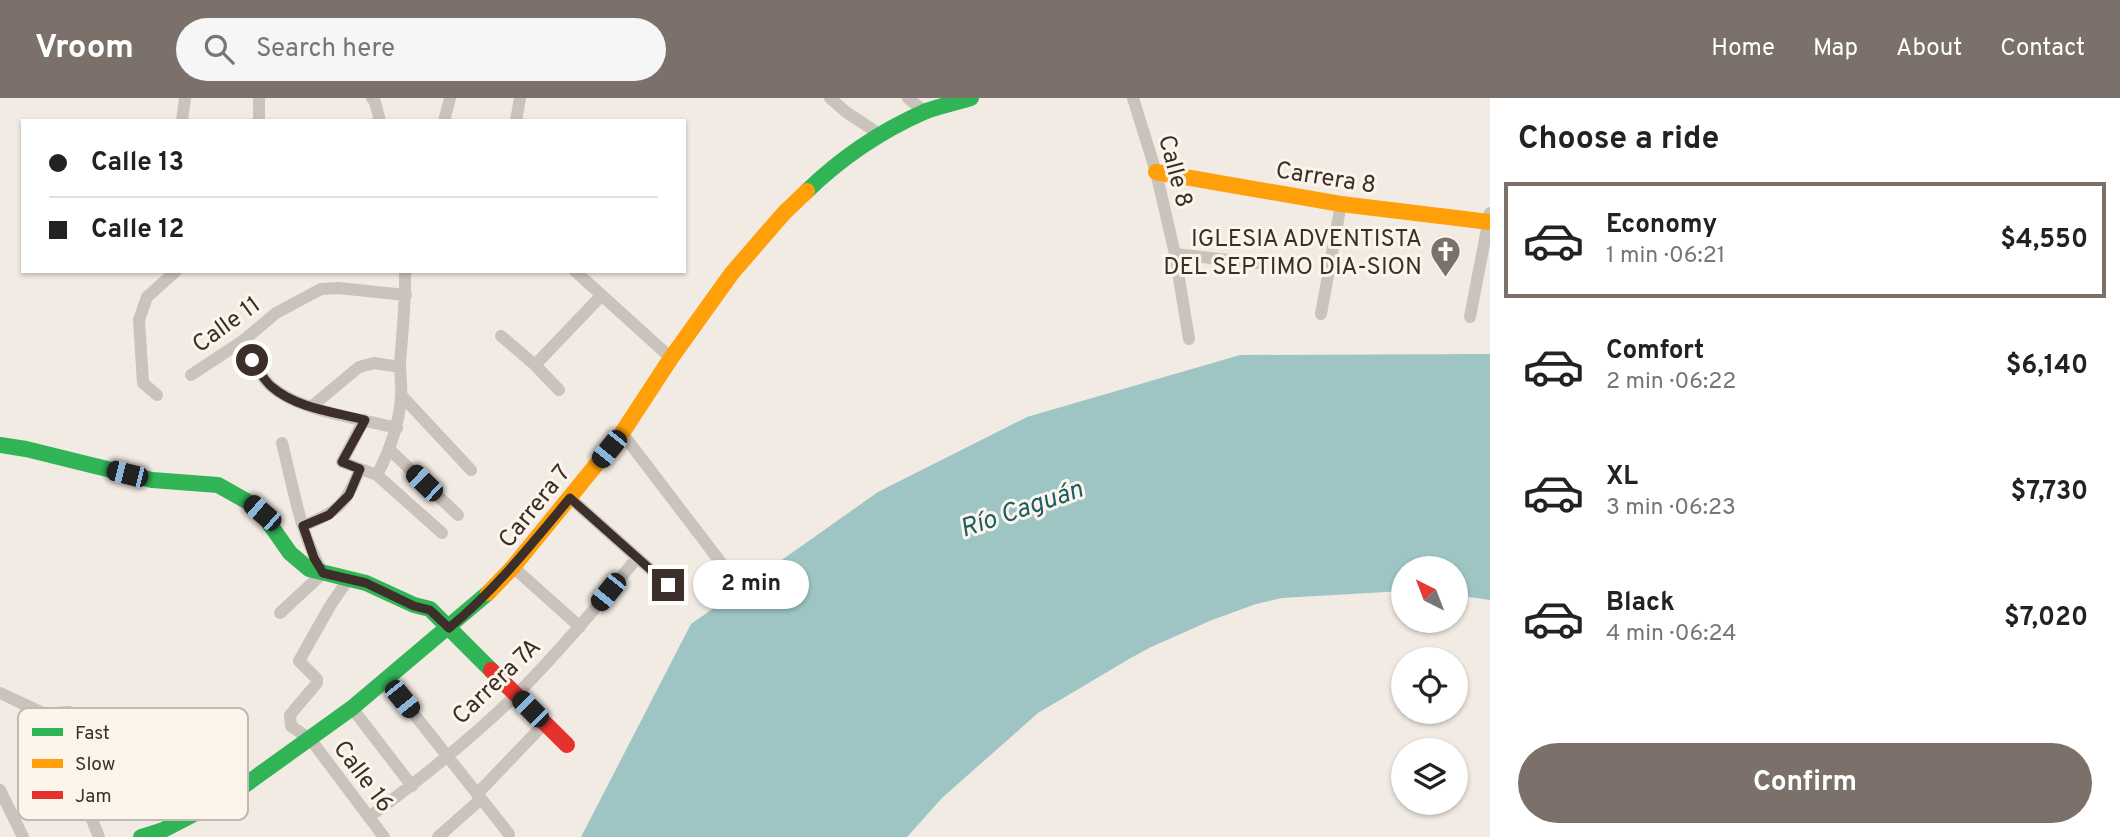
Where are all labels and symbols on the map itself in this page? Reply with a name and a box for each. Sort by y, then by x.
street label: Calle 8 [1150,132,1198,211]
street label: Carrera 8 [1273,156,1378,202]
place label: IGLESIA ADVENTISTA DEL SEPTIMO DIA-SION [1163,225,1422,283]
church icon: IGLESIA ADVENTISTA DEL SEPTIMO DIA-SION [1428,235,1462,279]
street label: Calle 11 [187,291,267,360]
route start [236,344,268,376]
car [588,426,631,472]
car [105,459,150,489]
street label: Carrera 7 [493,460,578,555]
car [402,461,447,505]
water label: Río Caguán [956,474,1088,547]
car [240,491,285,535]
north arrow [1391,556,1468,634]
callout: 2 min [692,560,808,610]
car [587,569,630,615]
route end [652,569,684,601]
street label: Carrera 7A [447,633,548,732]
car [381,676,424,722]
car [508,687,553,731]
legend [18,708,248,820]
text: Fast [75,722,110,746]
street label: Calle 16 [326,735,399,819]
text: Slow [75,753,115,777]
text: Jam [75,785,112,809]

